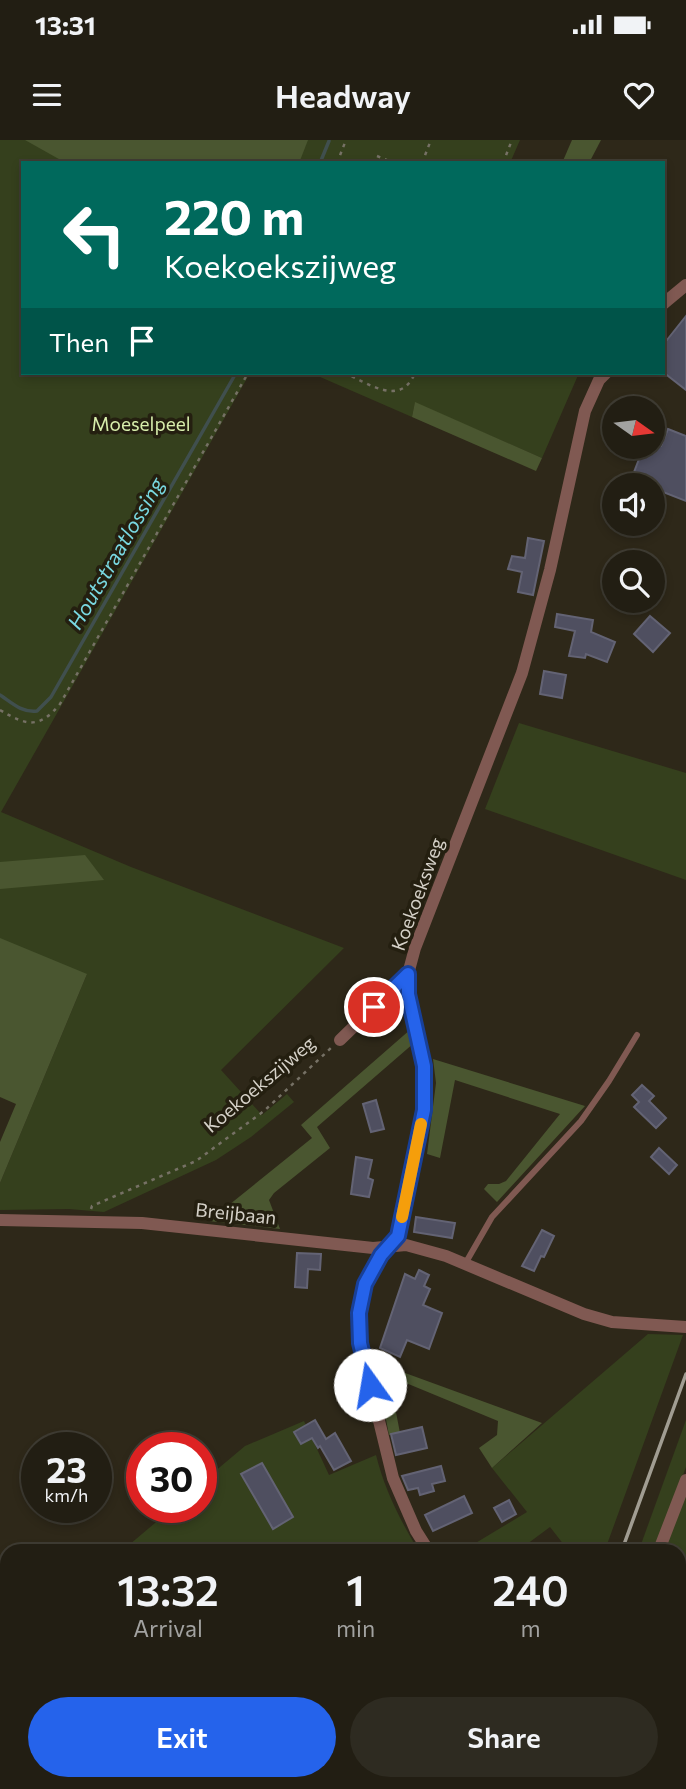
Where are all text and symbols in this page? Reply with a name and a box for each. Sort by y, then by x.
text: 13:31 [35,9,96,40]
text: Headway [275,75,411,115]
icon: menu [28,76,66,114]
icon: heart [620,76,658,114]
text: 220 m [164,185,304,245]
icon: left [49,189,140,280]
text: Koekoekszijweg [164,245,396,285]
icon: arrive [123,322,161,360]
text: Then [49,326,109,357]
north arrow [602,396,665,458]
map controls [602,396,665,613]
park label: Moeselpeel [91,412,191,435]
water label: Houtstraatlossing [61,471,169,633]
button: sound [602,473,665,536]
button: search [602,550,665,613]
street label: Koekoeksweg [386,834,448,954]
pin [344,977,404,1037]
icon: arrive [355,988,393,1026]
street label: Koekoekszijweg [199,1031,319,1137]
street label: Breijbaan [194,1197,278,1229]
position arrow [333,1348,407,1422]
speed limit sign: 30 [126,1432,217,1523]
text: 23 [46,1447,87,1490]
text: km/h [45,1484,88,1506]
text: 13:32 [117,1563,219,1615]
text: 1 [346,1563,365,1615]
text: 240 [492,1563,569,1615]
text: Arrival [133,1614,203,1642]
text: min [336,1614,375,1642]
text: m [520,1614,541,1642]
button: Exit [28,1697,336,1777]
button: Share [350,1697,658,1777]

